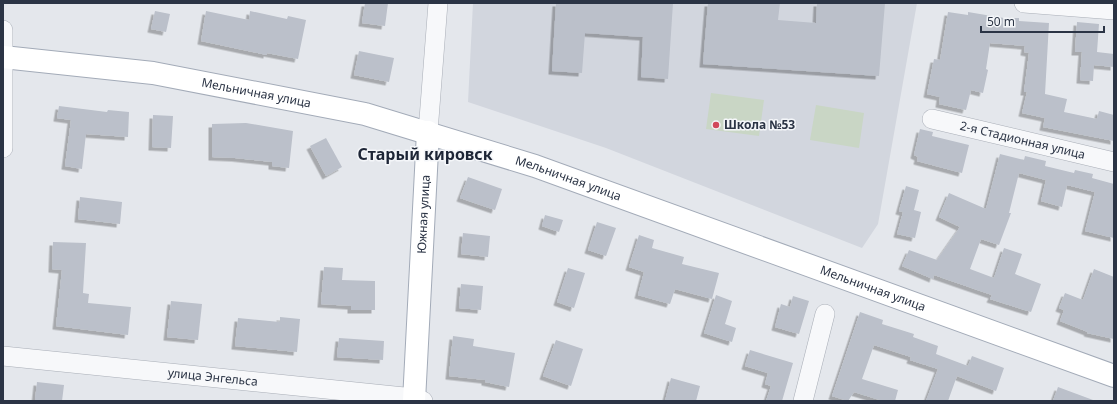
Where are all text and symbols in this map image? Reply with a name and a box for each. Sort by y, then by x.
scale bar [981,8,1104,34]
text: 50 m [987,13,1015,30]
street label: Мельничная улица [200,74,313,111]
place label: Школа №53 [724,116,795,133]
street label: 2-я Стадионная улица [958,117,1087,163]
marker: Школа №53 [711,120,721,130]
district label: Старый кировск [357,143,493,165]
street label: Мельничная улица [513,151,624,205]
street label: Южная улица [413,174,434,254]
street label: Мельничная улица [818,261,928,315]
street label: улица Энгельса [167,364,259,390]

